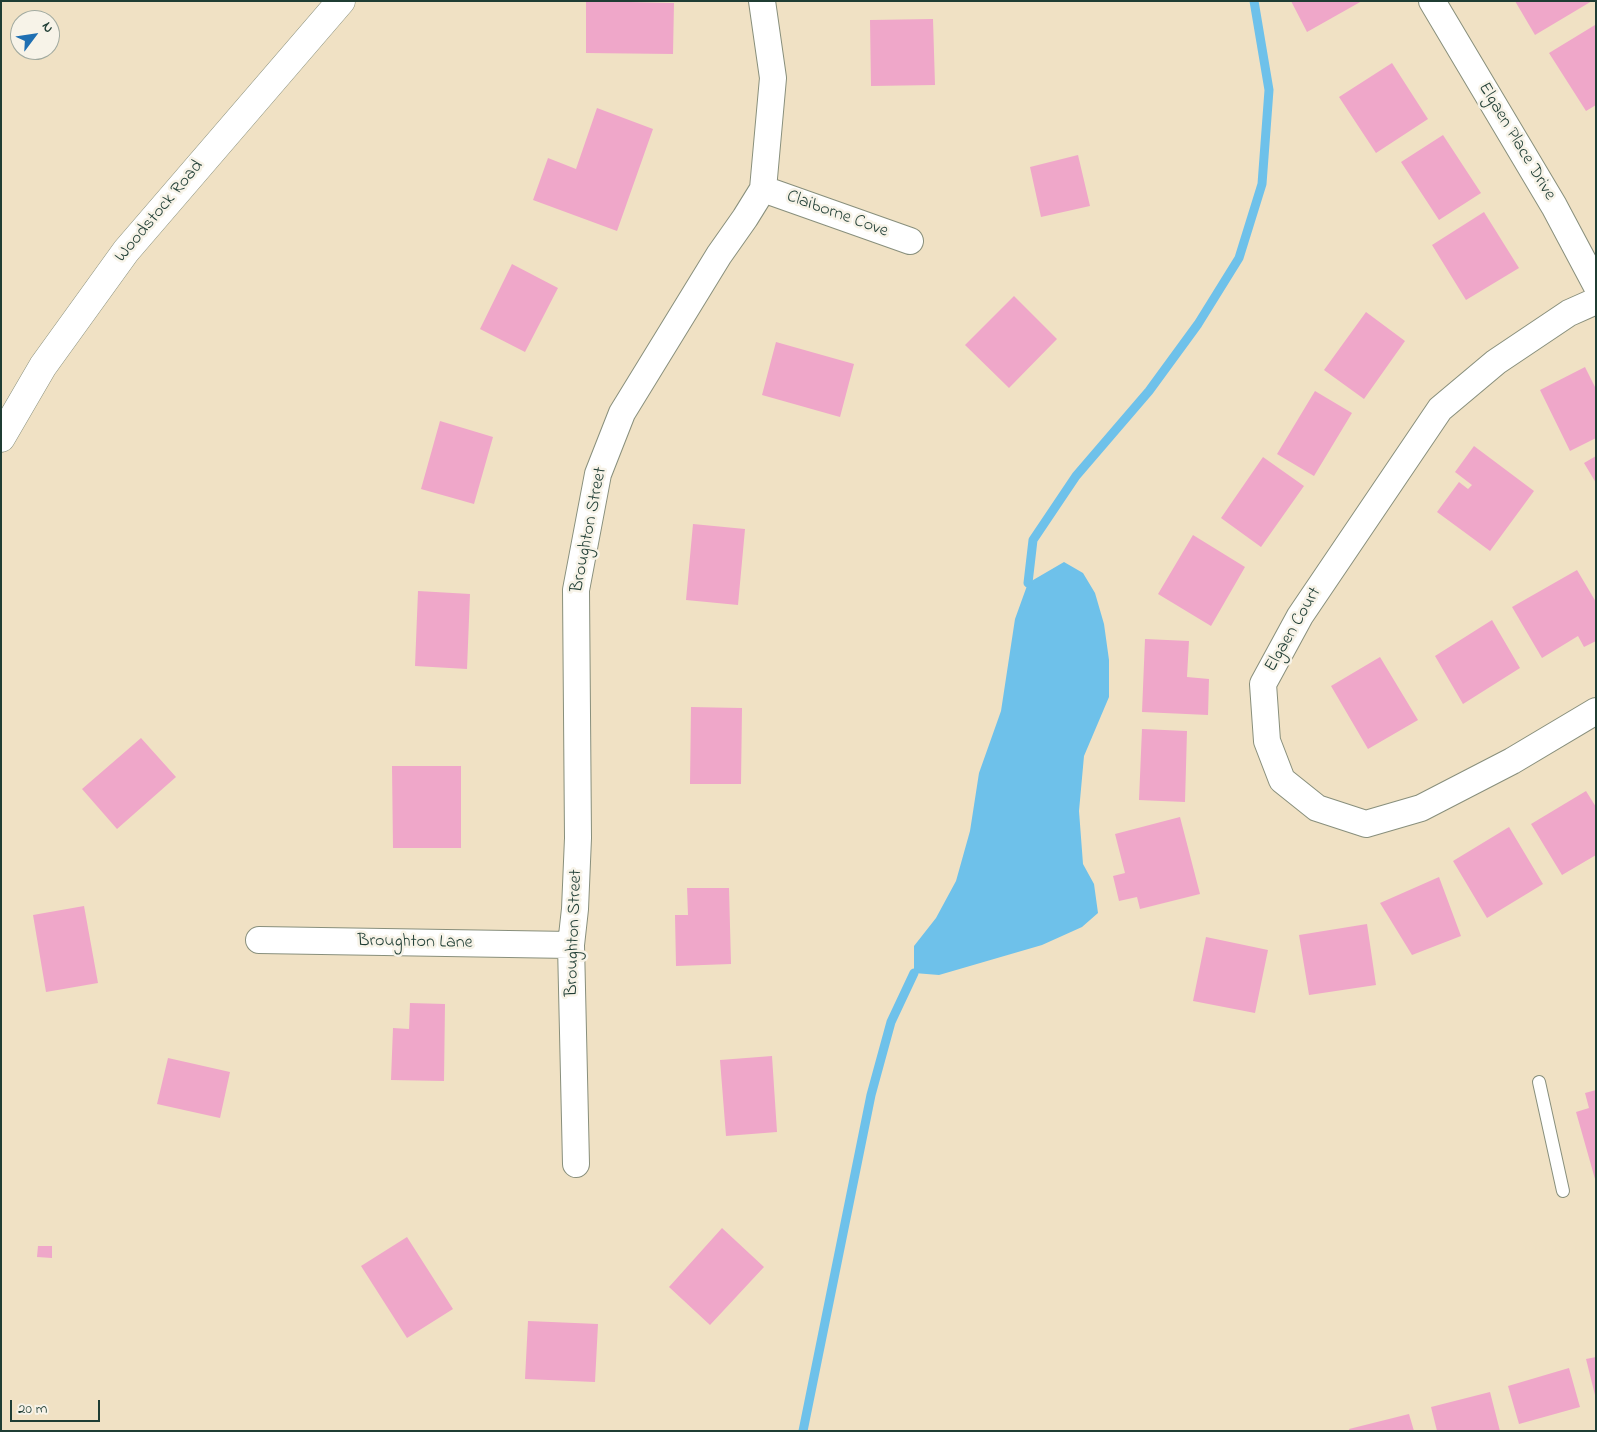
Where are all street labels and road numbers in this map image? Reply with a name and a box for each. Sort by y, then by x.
street label: Elgaen Place Drive [1472,79,1560,205]
street label: Woodstock Road [111,156,209,268]
street label: Claiborne Cove [783,187,891,243]
street label: Broughton Street [567,465,613,595]
street label: Elgaen Court [1261,584,1327,676]
street label: Broughton Street [562,869,588,997]
street label: Broughton Lane [357,931,473,955]

